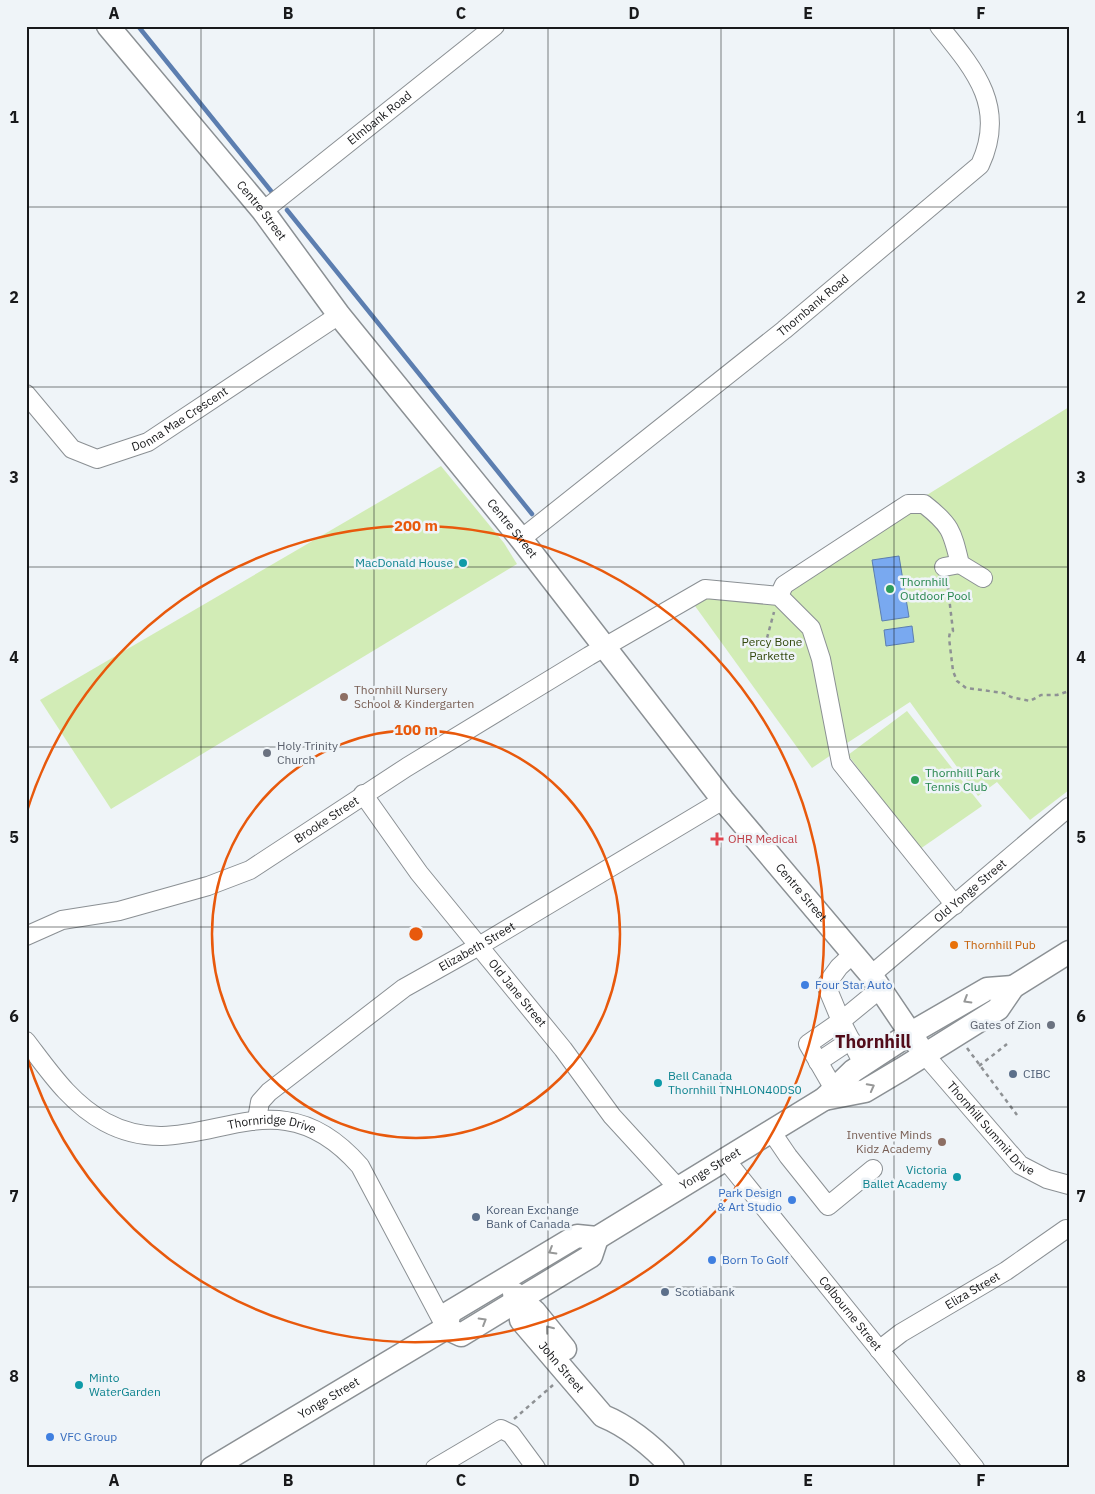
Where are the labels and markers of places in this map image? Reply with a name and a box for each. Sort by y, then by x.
place label: MacDonald House [355,555,453,570]
marker: MacDonald House [457,557,469,569]
place label: Thornhill Outdoor Pool [900,574,971,603]
marker: Thornhill Outdoor Pool [884,583,896,595]
place label: Thornhill Nursery School & Kindergarten [354,682,474,711]
marker: Thornhill Nursery School & Kindergarten [338,691,350,703]
place label: Holy Trinity Church [277,738,338,767]
marker: Holy Trinity Church [261,747,273,759]
place label: Thornhill Park Tennis Club [925,765,1001,794]
marker: Thornhill Park Tennis Club [909,774,921,786]
place label: OHR Medical [728,831,798,846]
marker: OHR Medical [710,832,724,846]
centre of rings [407,925,425,943]
place label: Thornhill Pub [964,937,1036,952]
marker: Thornhill Pub [948,939,960,951]
place label: Four Star Auto [815,977,893,992]
marker: Four Star Auto [799,979,811,991]
place label: Gates of Zion [970,1017,1041,1032]
marker: Gates of Zion [1045,1019,1057,1031]
place label: CIBC [1023,1066,1051,1081]
place label: Bell Canada Thornhill TNHLON40DS0 [668,1068,802,1097]
marker: CIBC [1007,1068,1019,1080]
marker: Bell Canada Thornhill TNHLON40DS0 [652,1077,664,1089]
place label: Inventive Minds Kidz Academy [846,1127,932,1156]
marker: Inventive Minds Kidz Academy [936,1136,948,1148]
place label: Victoria Ballet Academy [863,1162,948,1191]
marker: Victoria Ballet Academy [951,1171,963,1183]
place label: Park Design & Art Studio [717,1185,782,1214]
marker: Park Design & Art Studio [786,1194,798,1206]
place label: Korean Exchange Bank of Canada [486,1202,579,1231]
marker: Korean Exchange Bank of Canada [470,1211,482,1223]
place label: Born To Golf [722,1252,789,1267]
marker: Born To Golf [706,1254,718,1266]
place label: Scotiabank [675,1284,735,1299]
marker: Scotiabank [659,1286,671,1298]
place label: Minto WaterGarden [89,1370,161,1399]
marker: Minto WaterGarden [73,1379,85,1391]
place label: VFC Group [60,1429,117,1444]
marker: VFC Group [44,1431,56,1443]

